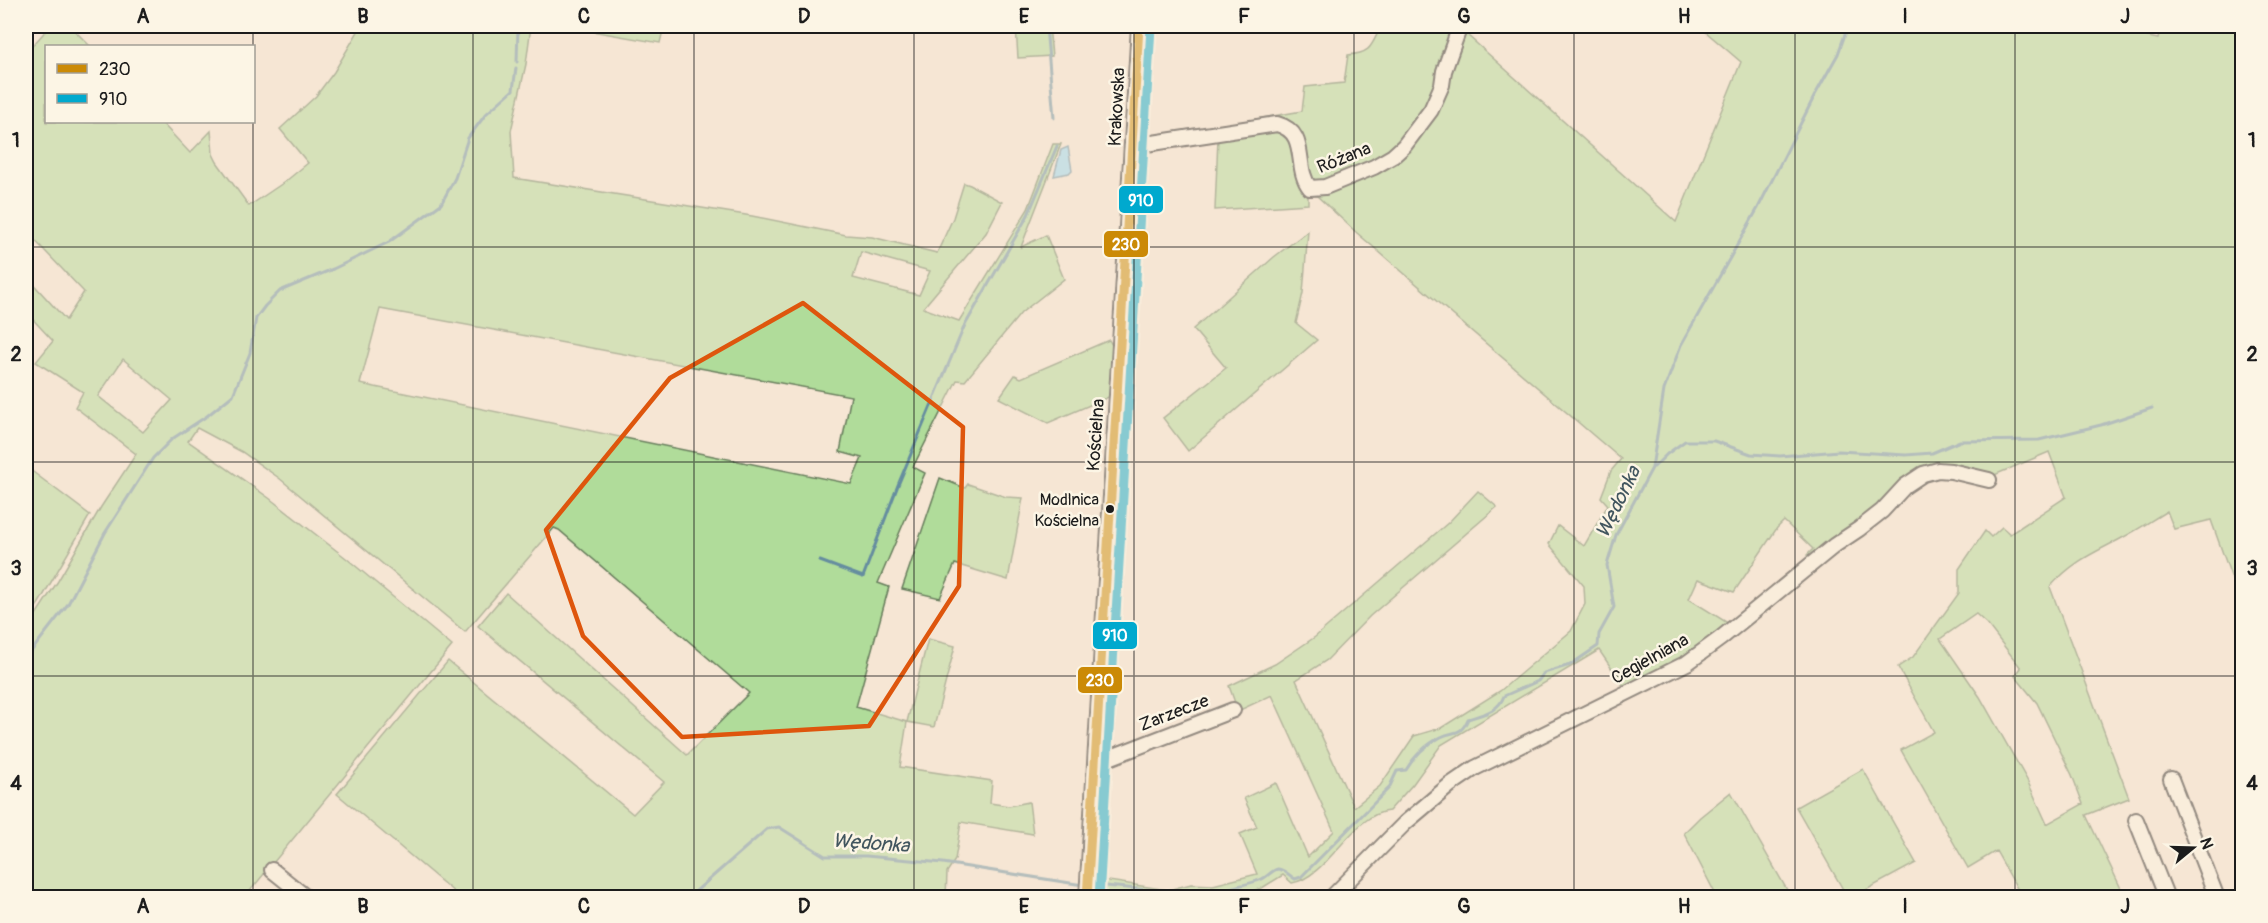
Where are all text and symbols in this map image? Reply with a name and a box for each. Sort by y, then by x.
text: A [137,4,150,29]
text: B [357,4,369,29]
text: C [578,4,590,29]
text: D [798,4,811,29]
text: E [1019,4,1030,29]
text: F [1238,4,1250,29]
text: G [1457,4,1471,29]
text: H [1678,4,1691,29]
text: I [1902,4,1908,29]
text: J [2120,4,2130,29]
legend [45,45,255,123]
text: 230 [99,58,131,81]
street label: Krakowska [1103,67,1131,147]
text: 910 [99,88,128,111]
text: 1 [12,128,20,153]
text: 1 [2248,128,2256,153]
street label: Różana [1314,137,1374,179]
line badge: 910 [1118,185,1164,214]
text: 910 [1128,191,1154,211]
line badge: 230 [1103,230,1149,258]
text: 230 [1112,235,1140,255]
text: 2 [10,342,22,367]
text: 2 [2246,342,2258,367]
street label: Kościelna [1082,398,1110,472]
water label: Wędonka [1590,461,1647,542]
place label: Modlnica Kościelna [1034,490,1099,531]
marker: Modlnica Kościelna [1104,503,1116,515]
text: 3 [10,556,22,581]
text: 3 [2246,556,2258,581]
line badge: 910 [1092,621,1138,650]
text: 910 [1102,626,1128,646]
street label: Cegielniana [1607,628,1693,690]
line badge: 230 [1077,666,1123,694]
text: 230 [1086,671,1114,691]
street label: Zarzecze [1136,689,1212,737]
text: 4 [10,771,22,796]
text: 4 [2246,771,2258,796]
north arrow [2163,818,2223,878]
water label: Wędonka [832,828,912,858]
text: N [2195,835,2218,852]
text: A [137,894,150,919]
text: B [357,894,369,919]
text: C [578,894,590,919]
text: D [798,894,811,919]
text: E [1019,894,1030,919]
text: F [1238,894,1250,919]
text: G [1457,894,1471,919]
text: H [1678,894,1691,919]
text: I [1902,894,1908,919]
text: J [2120,894,2130,919]

